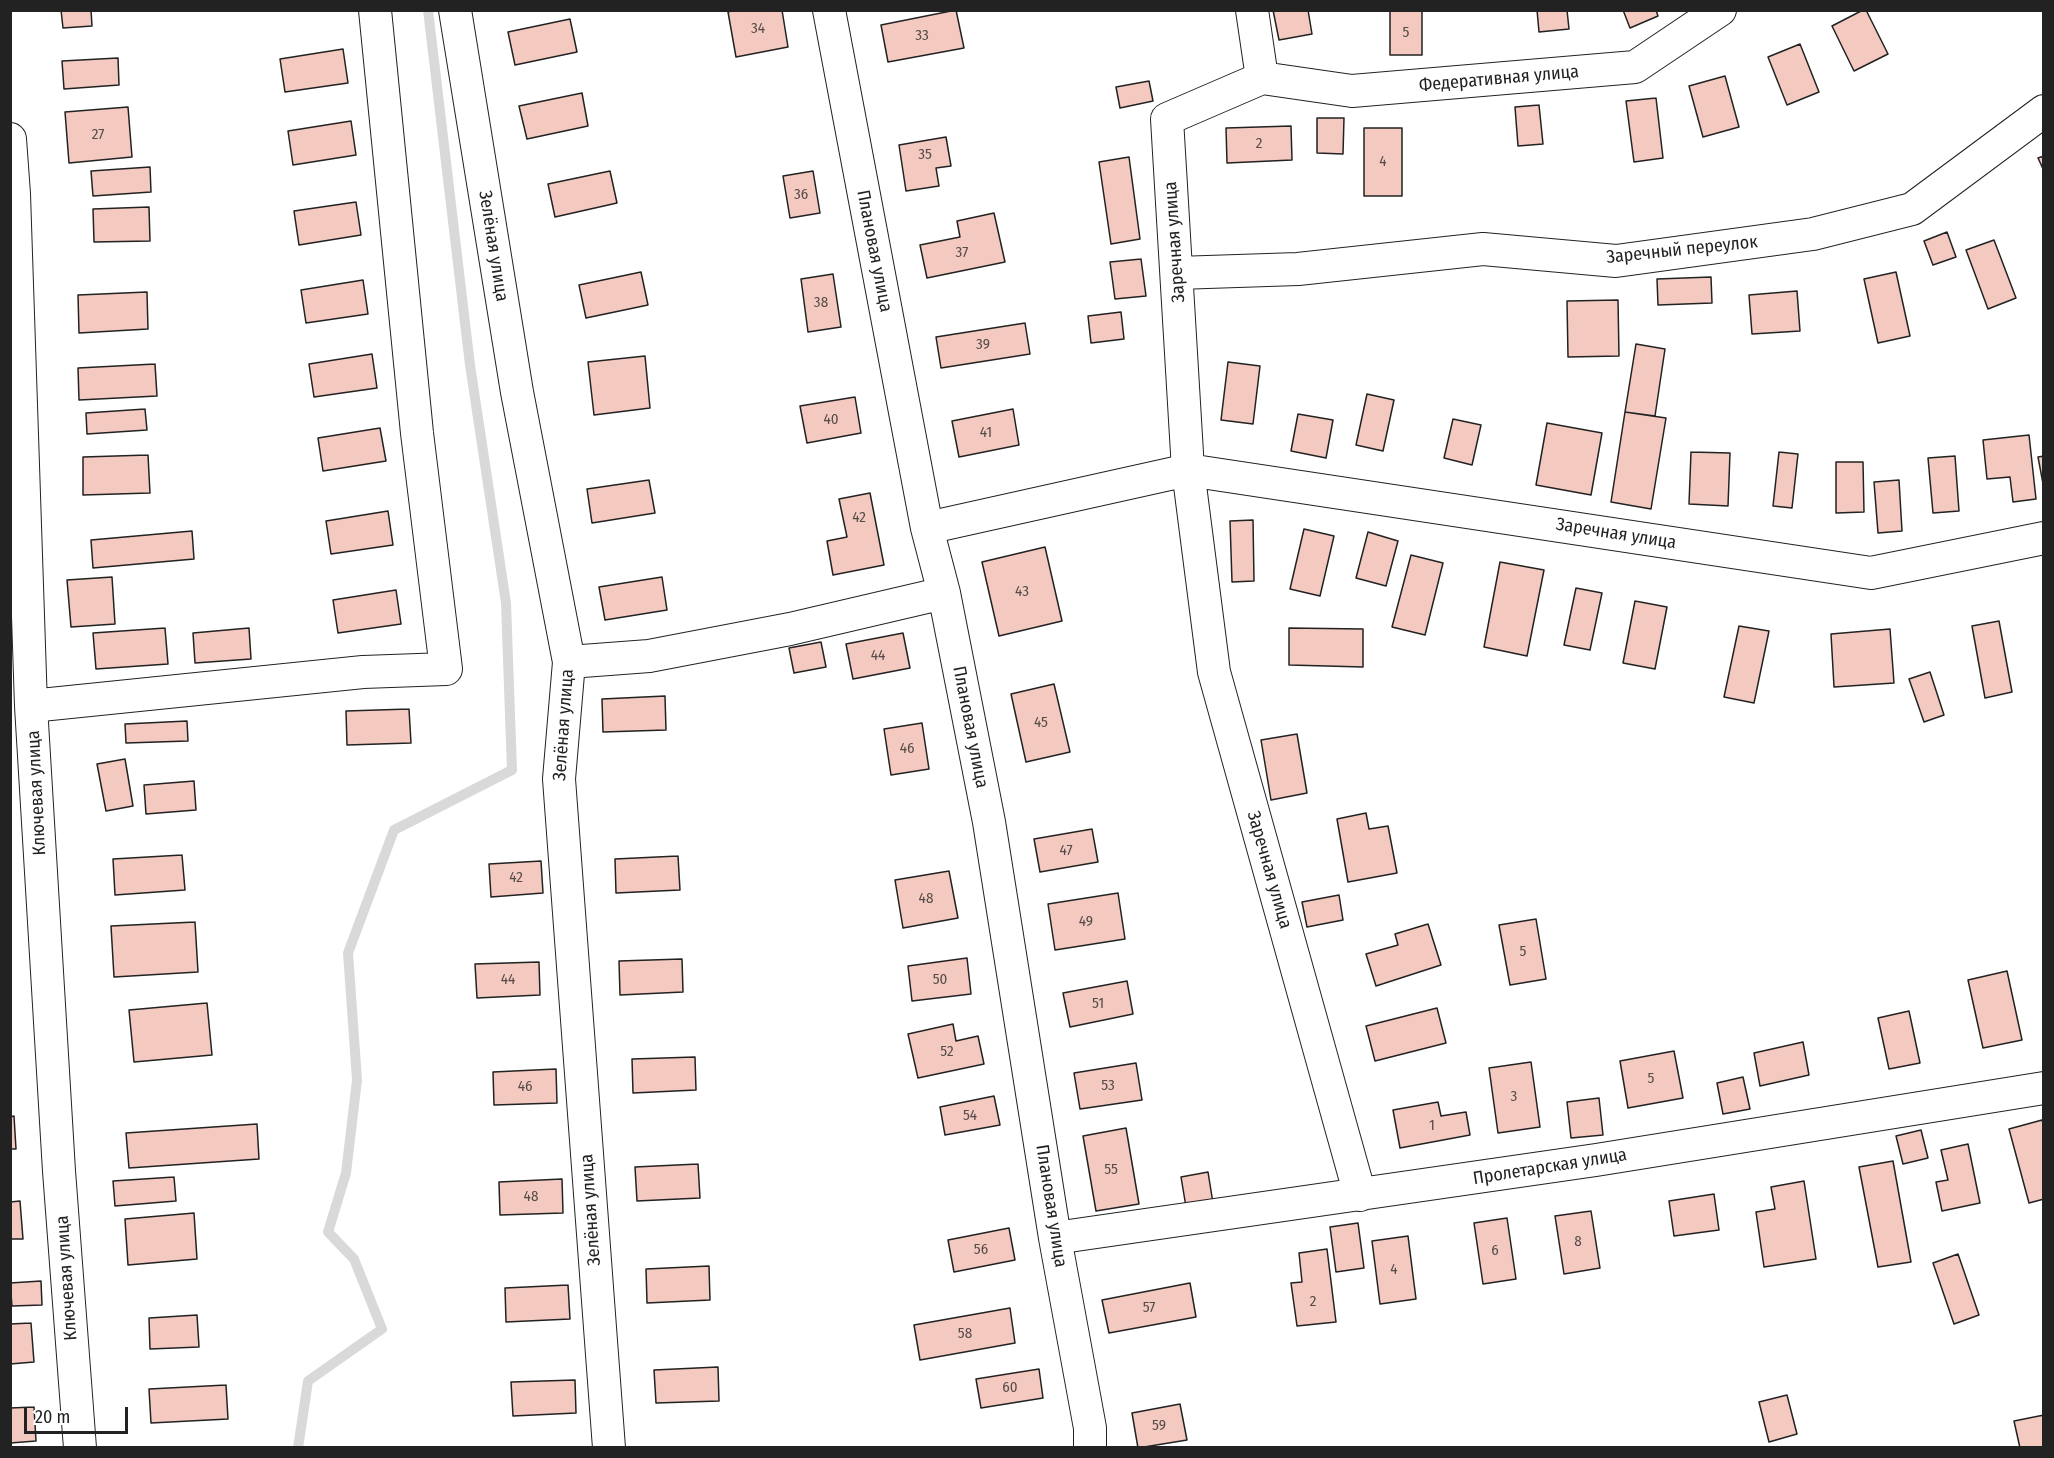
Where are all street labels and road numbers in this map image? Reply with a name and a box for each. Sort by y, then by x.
street label: Федеративная улица [1418,61,1580,97]
street label: Заречная улица [1160,181,1190,303]
street label: Плановая улица [852,188,896,314]
street label: Зелёная улица [474,189,512,303]
street label: Заречный переулок [1605,231,1759,269]
street label: Заречная улица [1554,514,1678,554]
street label: Плановая улица [948,664,992,790]
street label: Зелёная улица [549,668,579,782]
street label: Ключевая улица [23,730,51,856]
street label: Заречная улица [1242,809,1296,931]
street label: Плановая улица [1031,1143,1071,1269]
street label: Пролетарская улица [1472,1144,1628,1190]
street label: Зелёная улица [576,1153,606,1267]
street label: Ключевая улица [52,1215,82,1341]

